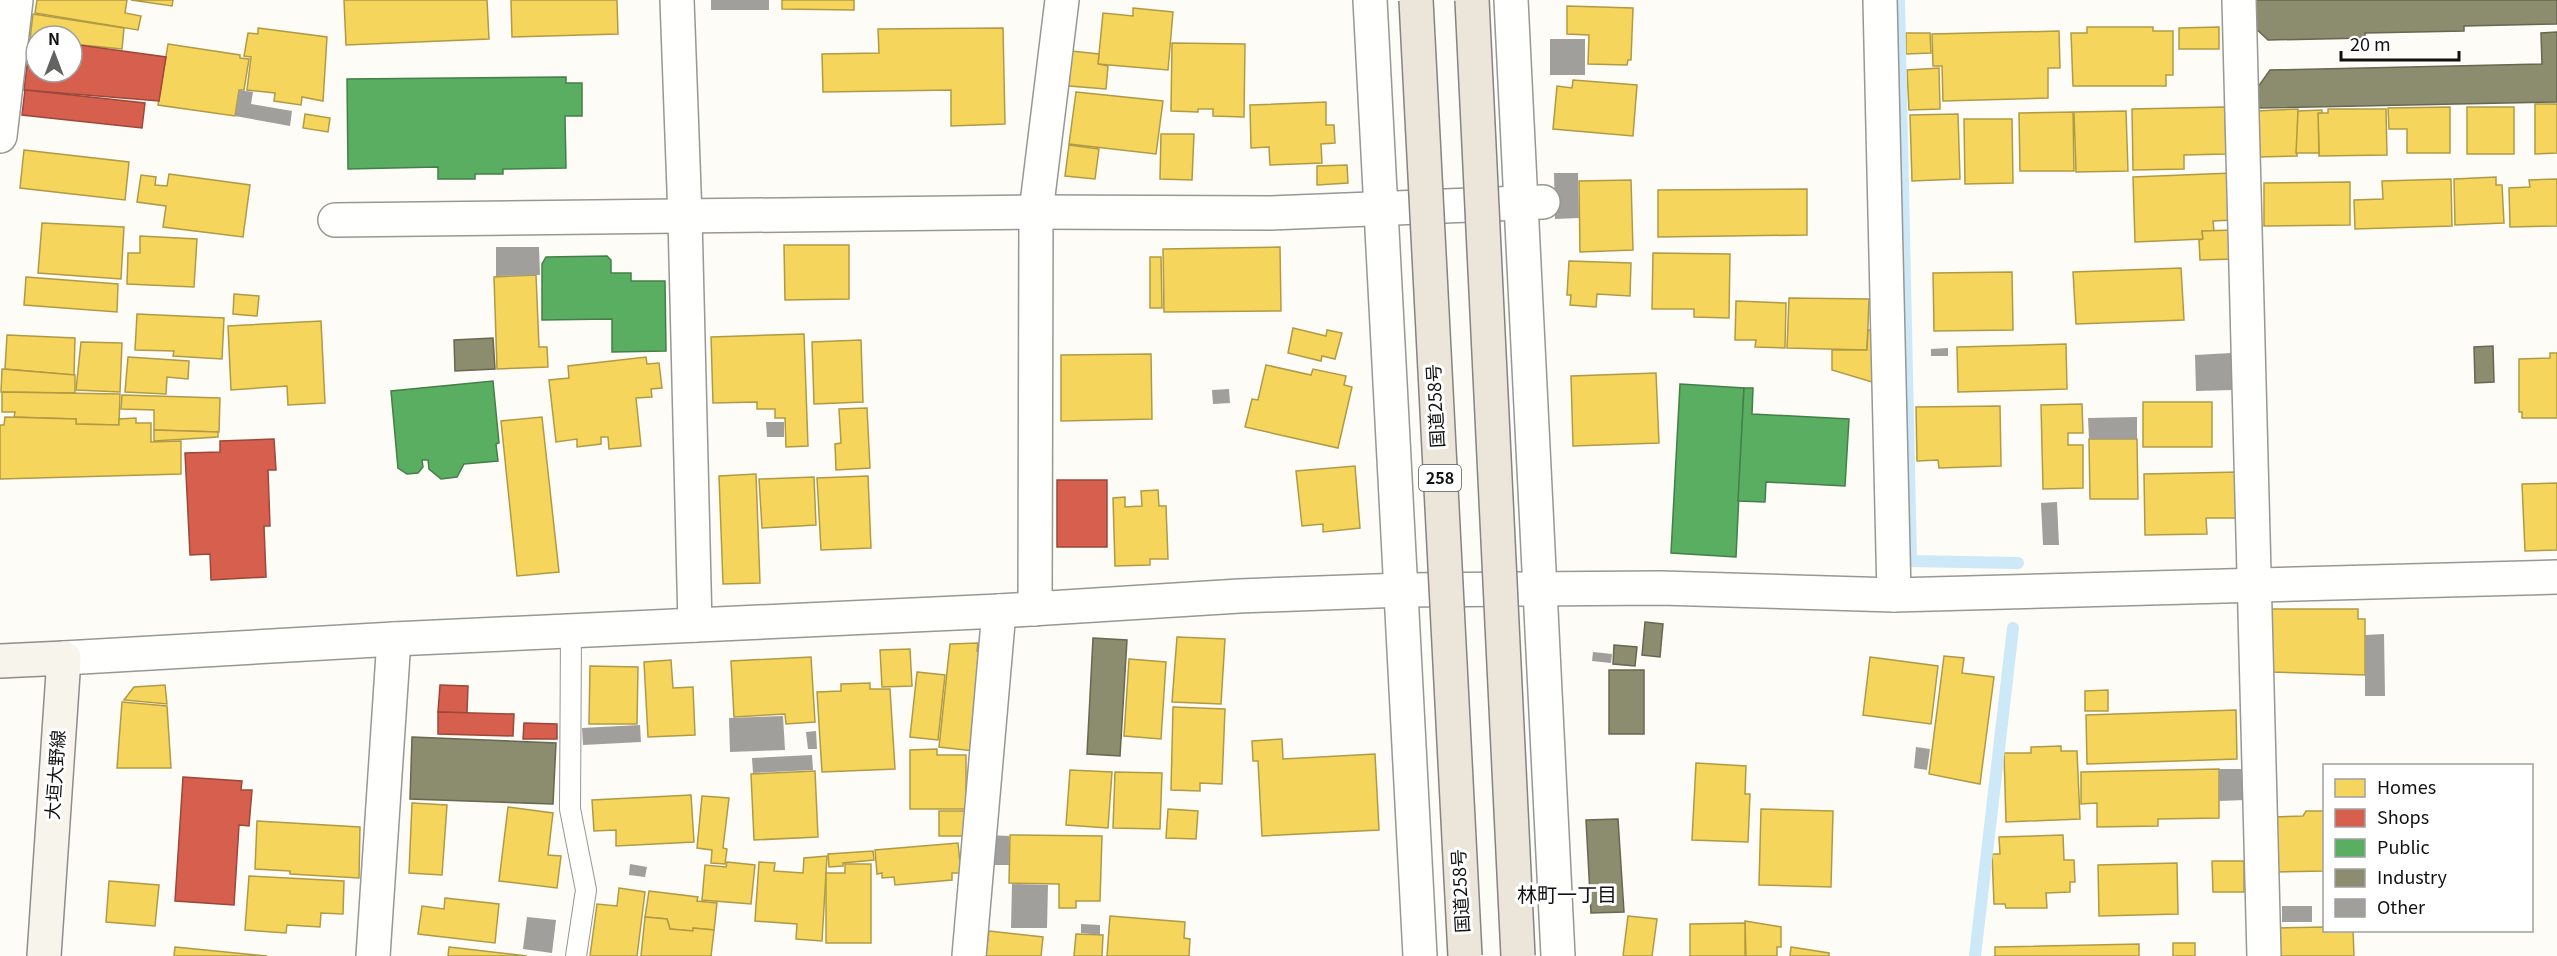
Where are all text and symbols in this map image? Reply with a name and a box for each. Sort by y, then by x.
north arrow [24,24,84,84]
scale bar [2341,24,2460,62]
text: N [48,26,60,50]
text: 20 m [2350,30,2391,56]
street label: 国道258号 [1419,363,1449,449]
road number: 258 [1419,465,1461,491]
street label: 大垣大野線 [38,729,70,821]
legend [2323,764,2533,932]
text: Homes [2377,773,2436,799]
text: Shops [2377,803,2429,829]
text: Public [2377,833,2430,859]
street label: 国道258号 [1444,848,1474,934]
text: Industry [2377,863,2448,889]
district label: 林町一丁目 [1517,879,1617,908]
text: Other [2377,893,2426,919]

